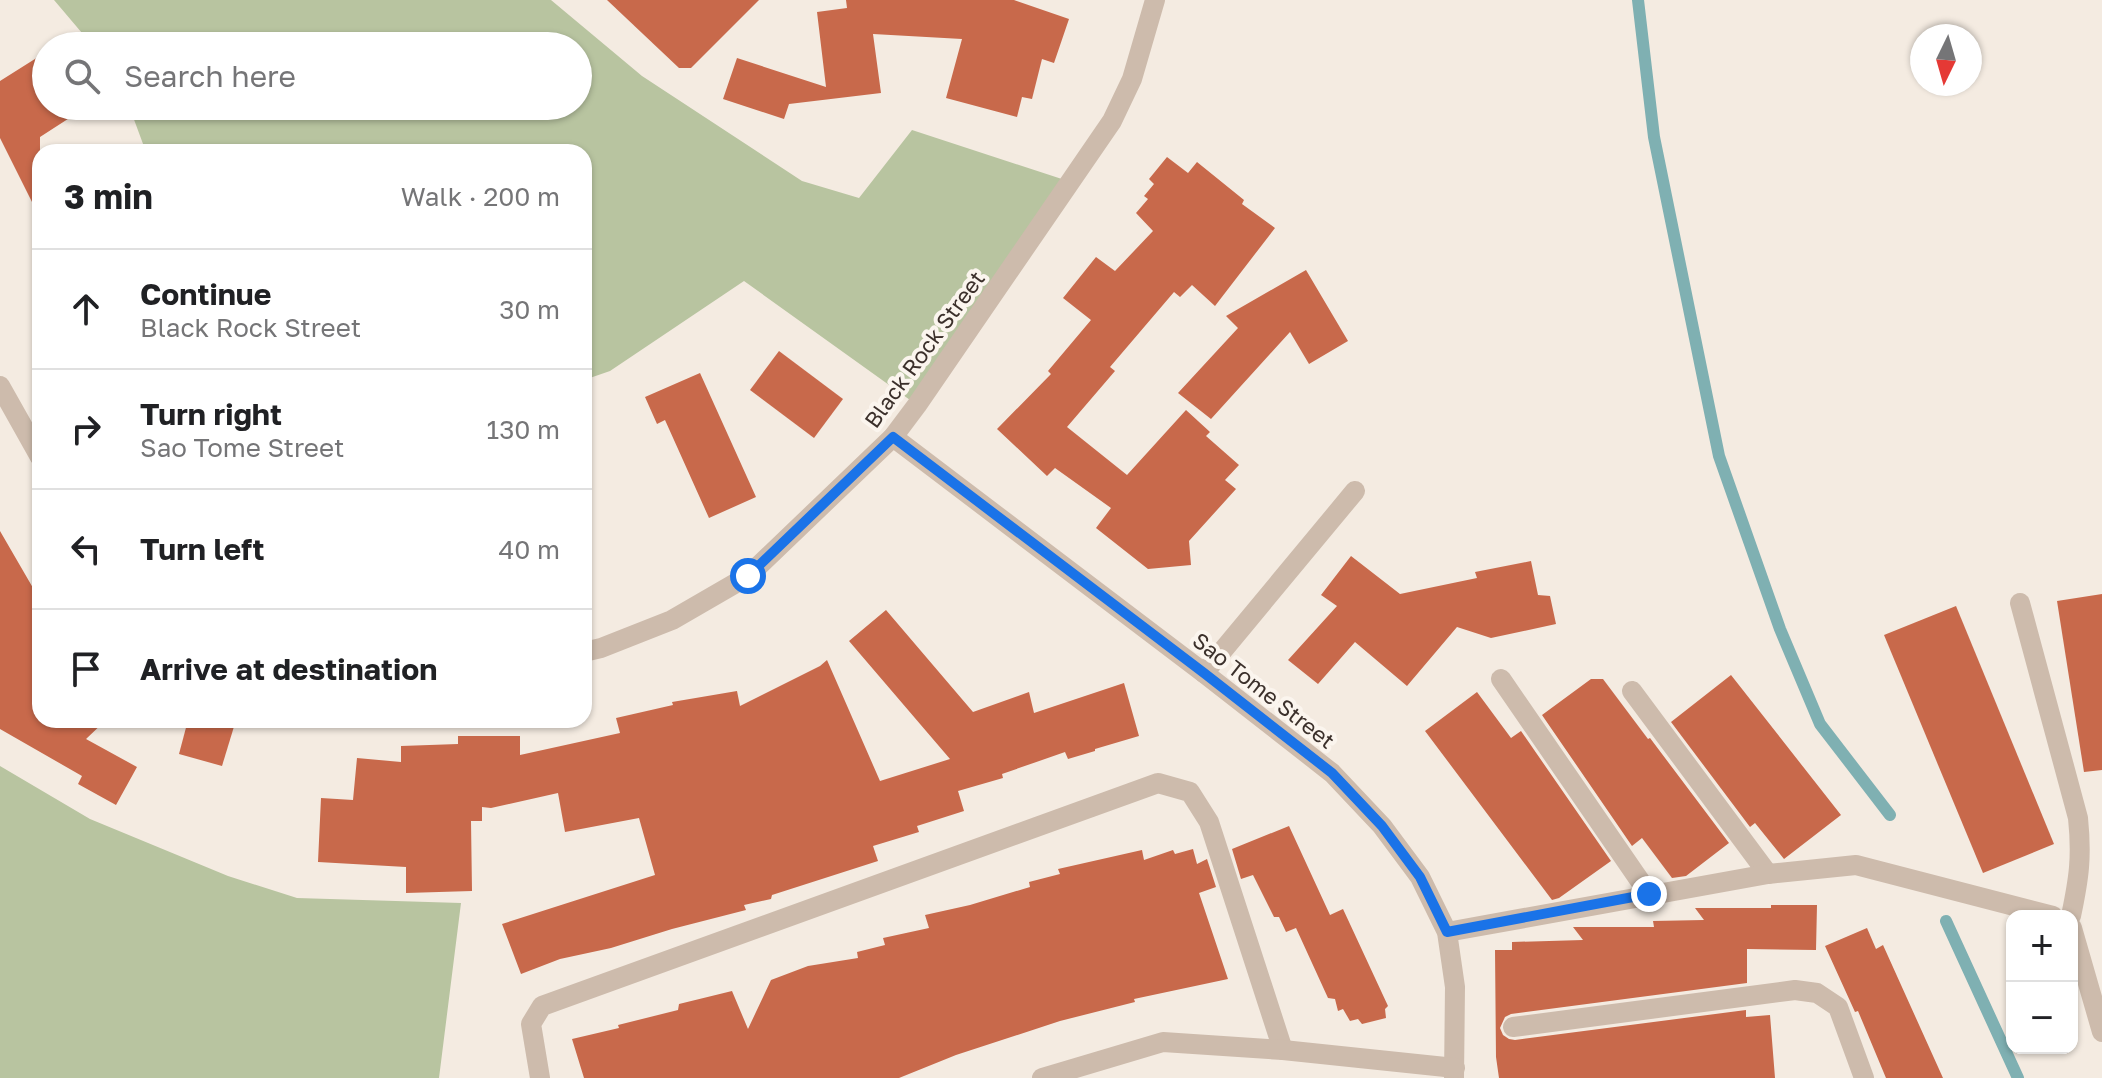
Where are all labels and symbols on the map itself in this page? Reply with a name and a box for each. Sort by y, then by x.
north arrow [1910,24,1982,96]
street label: Black Rock Street [858,265,990,433]
route start [730,558,766,594]
street label: Sao Tome Street [1188,626,1340,754]
route end [1631,876,1667,912]

